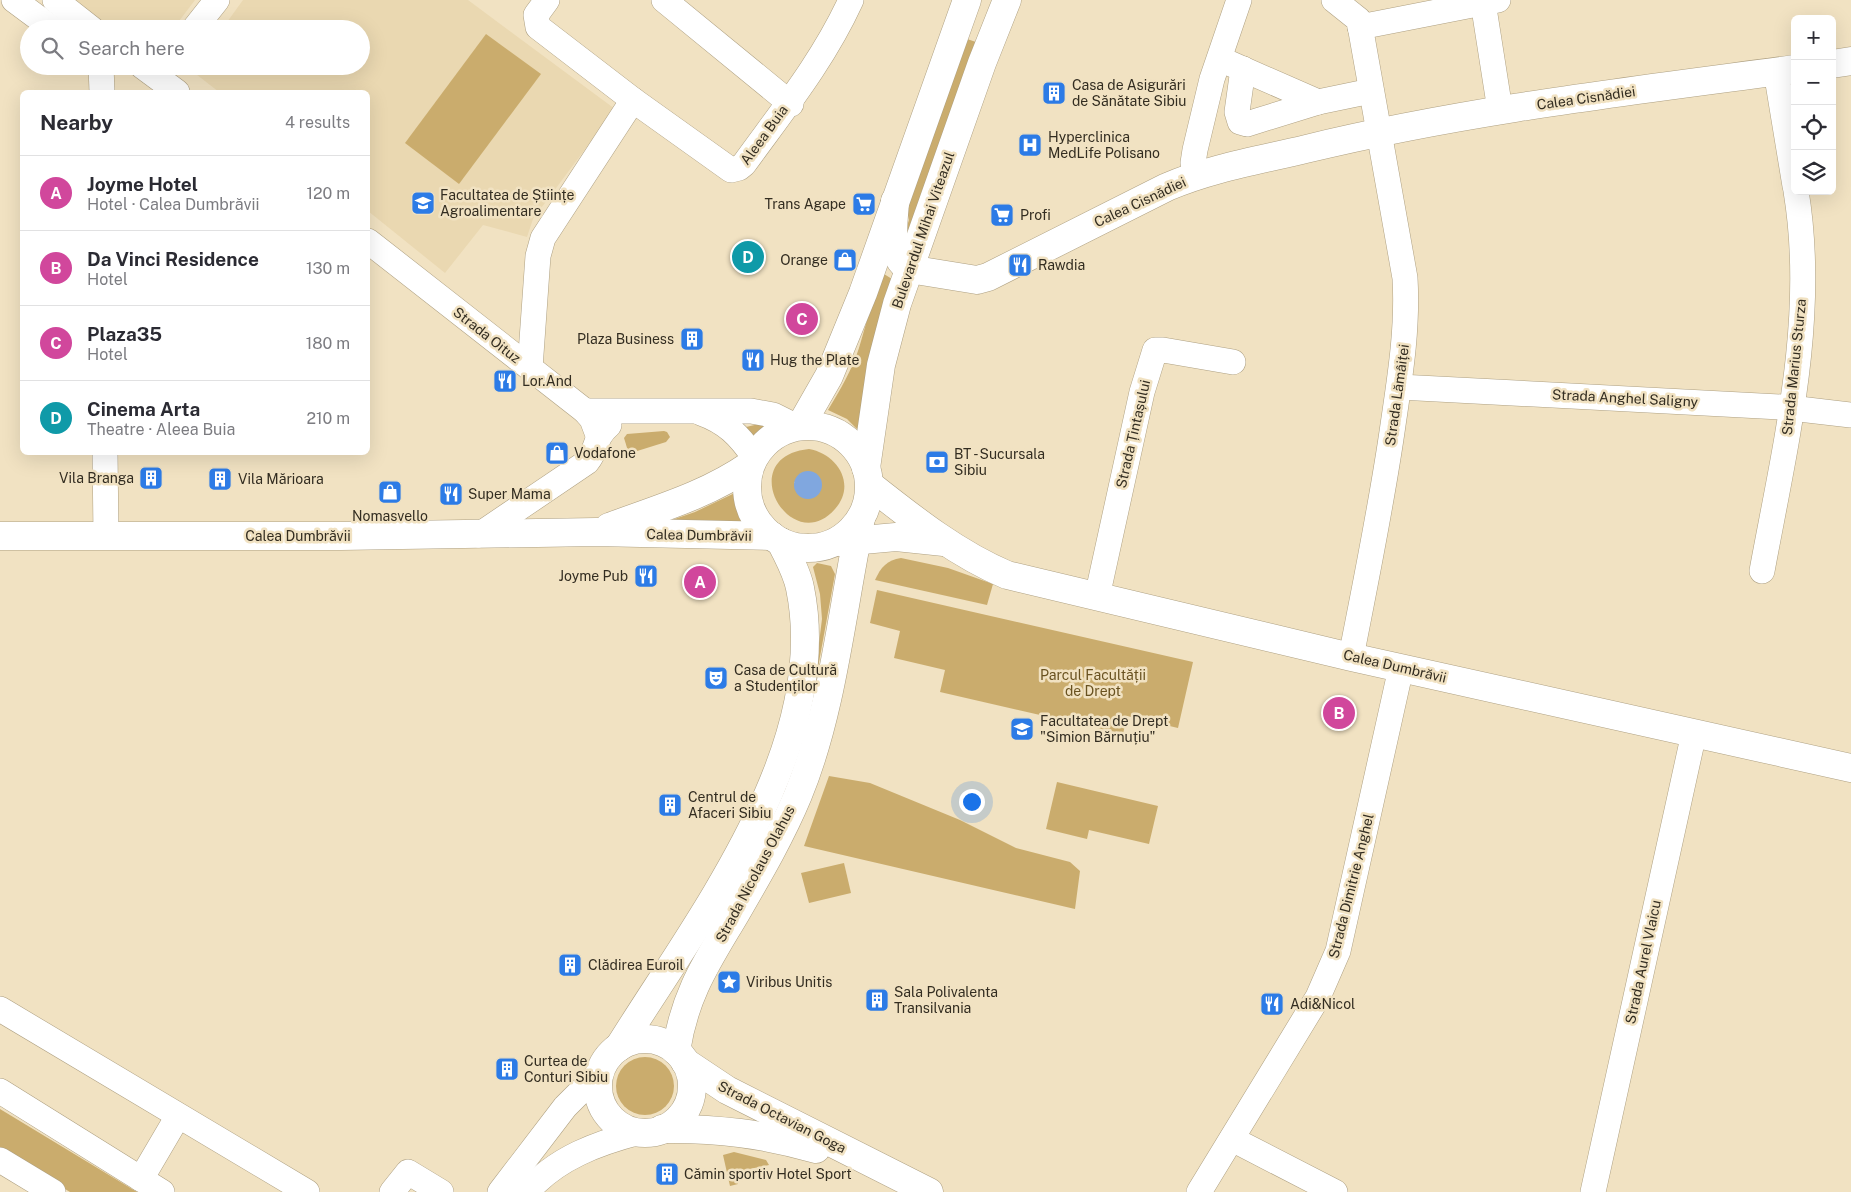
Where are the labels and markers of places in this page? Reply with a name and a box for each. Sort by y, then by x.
place label: Casa de Asigurări de Sănătate Sibiu [1072,77,1186,109]
building icon: Casa de Asigurări de Sănătate Sibiu [1041,80,1067,106]
place label: Hyperclinica MedLife Polisano [1048,129,1160,161]
hospital icon: Hyperclinica MedLife Polisano [1017,132,1043,158]
place label: Facultatea de Științe Agroalimentare [440,187,575,219]
school or university icon: Facultatea de Științe Agroalimentare [410,190,436,216]
supermarket icon: Trans Agape [851,191,877,217]
place label: Trans Agape [765,196,846,212]
supermarket icon: Profi [989,202,1015,228]
place label: Profi [1020,207,1051,223]
pin: D [732,238,764,276]
shop icon: Orange [832,247,858,273]
place label: Orange [780,252,828,268]
restaurant icon: Rawdia [1007,252,1033,278]
place label: Rawdia [1038,257,1085,273]
pin: C [786,300,818,338]
building icon: Plaza Business [679,326,705,352]
place label: Plaza Business [577,331,674,347]
restaurant icon: Hug the Plate [740,347,766,373]
place label: Hug the Plate [770,352,859,368]
restaurant icon: Lor.And [492,368,518,394]
place label: Lor.And [522,373,572,389]
shop icon: Vodafone [544,440,570,466]
place label: Vodafone [574,445,636,461]
place label: BT - Sucursala Sibiu [954,446,1045,478]
bank icon: BT - Sucursala Sibiu [924,449,950,475]
building icon: Vila Branga [138,465,164,491]
building icon: Vila Mărioara [207,466,233,492]
place label: Vila Branga [59,470,134,486]
place label: Vila Mărioara [238,471,324,487]
shop icon: Nomasvello [377,479,403,505]
restaurant icon: Super Mama [438,481,464,507]
place label: Super Mama [468,486,551,502]
place label: Nomasvello [352,508,428,524]
restaurant icon: Joyme Pub [633,563,659,589]
pin: A [684,563,716,601]
place label: Joyme Pub [558,568,628,584]
place label: Casa de Cultură a Studenților [734,662,837,694]
theatre icon: Casa de Cultură a Studenților [703,665,729,691]
pin: B [1323,694,1355,732]
place label: Facultatea de Drept "Simion Bărnuțiu" [1040,713,1168,745]
school or university icon: Facultatea de Drept "Simion Bărnuțiu" [1009,716,1035,742]
place label: Centrul de Afaceri Sibiu [688,789,771,821]
building icon: Centrul de Afaceri Sibiu [657,792,683,818]
building icon: Clădirea Euroil [557,952,583,978]
place label: Clădirea Euroil [588,957,684,973]
place icon: Viribus Unitis [716,969,742,995]
place label: Viribus Unitis [746,974,832,990]
place label: Sala Polivalenta Transilvania [894,984,998,1016]
building icon: Sala Polivalenta Transilvania [864,987,890,1013]
restaurant icon: Adi&Nicol [1259,991,1285,1017]
place label: Adi&Nicol [1290,996,1355,1012]
place label: Curtea de Conturi Sibiu [524,1053,608,1085]
building icon: Curtea de Conturi Sibiu [494,1056,520,1082]
building icon: Cămin sportiv Hotel Sport [654,1161,680,1187]
place label: Cămin sportiv Hotel Sport [684,1166,852,1182]

